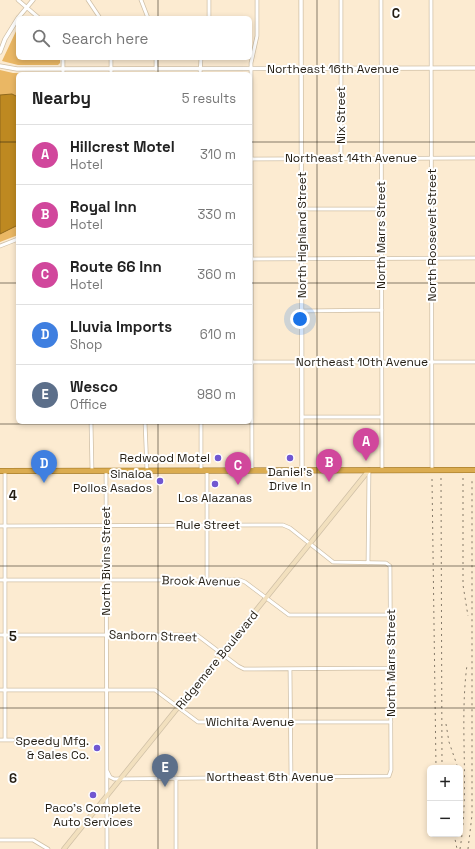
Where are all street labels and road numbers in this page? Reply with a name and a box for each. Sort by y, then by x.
street label: Northeast 16th Avenue [267,61,399,77]
street label: Nix Street [333,86,349,144]
street label: Northeast 14th Avenue [285,150,417,166]
street label: North Roosevelt Street [424,169,440,302]
street label: North Highland Street [294,172,310,298]
street label: North Marrs Street [373,181,389,289]
street label: Northeast 10th Avenue [296,354,428,370]
street label: North Bivins Street [98,506,114,616]
street label: Rule Street [176,517,240,533]
street label: Brook Avenue [161,572,241,590]
street label: Ridgemere Boulevard [172,607,262,713]
street label: North Marrs Street [383,609,399,717]
street label: Sanborn Street [109,626,197,646]
street label: Wichita Avenue [206,714,294,730]
street label: Northeast 6th Avenue [206,769,334,785]

